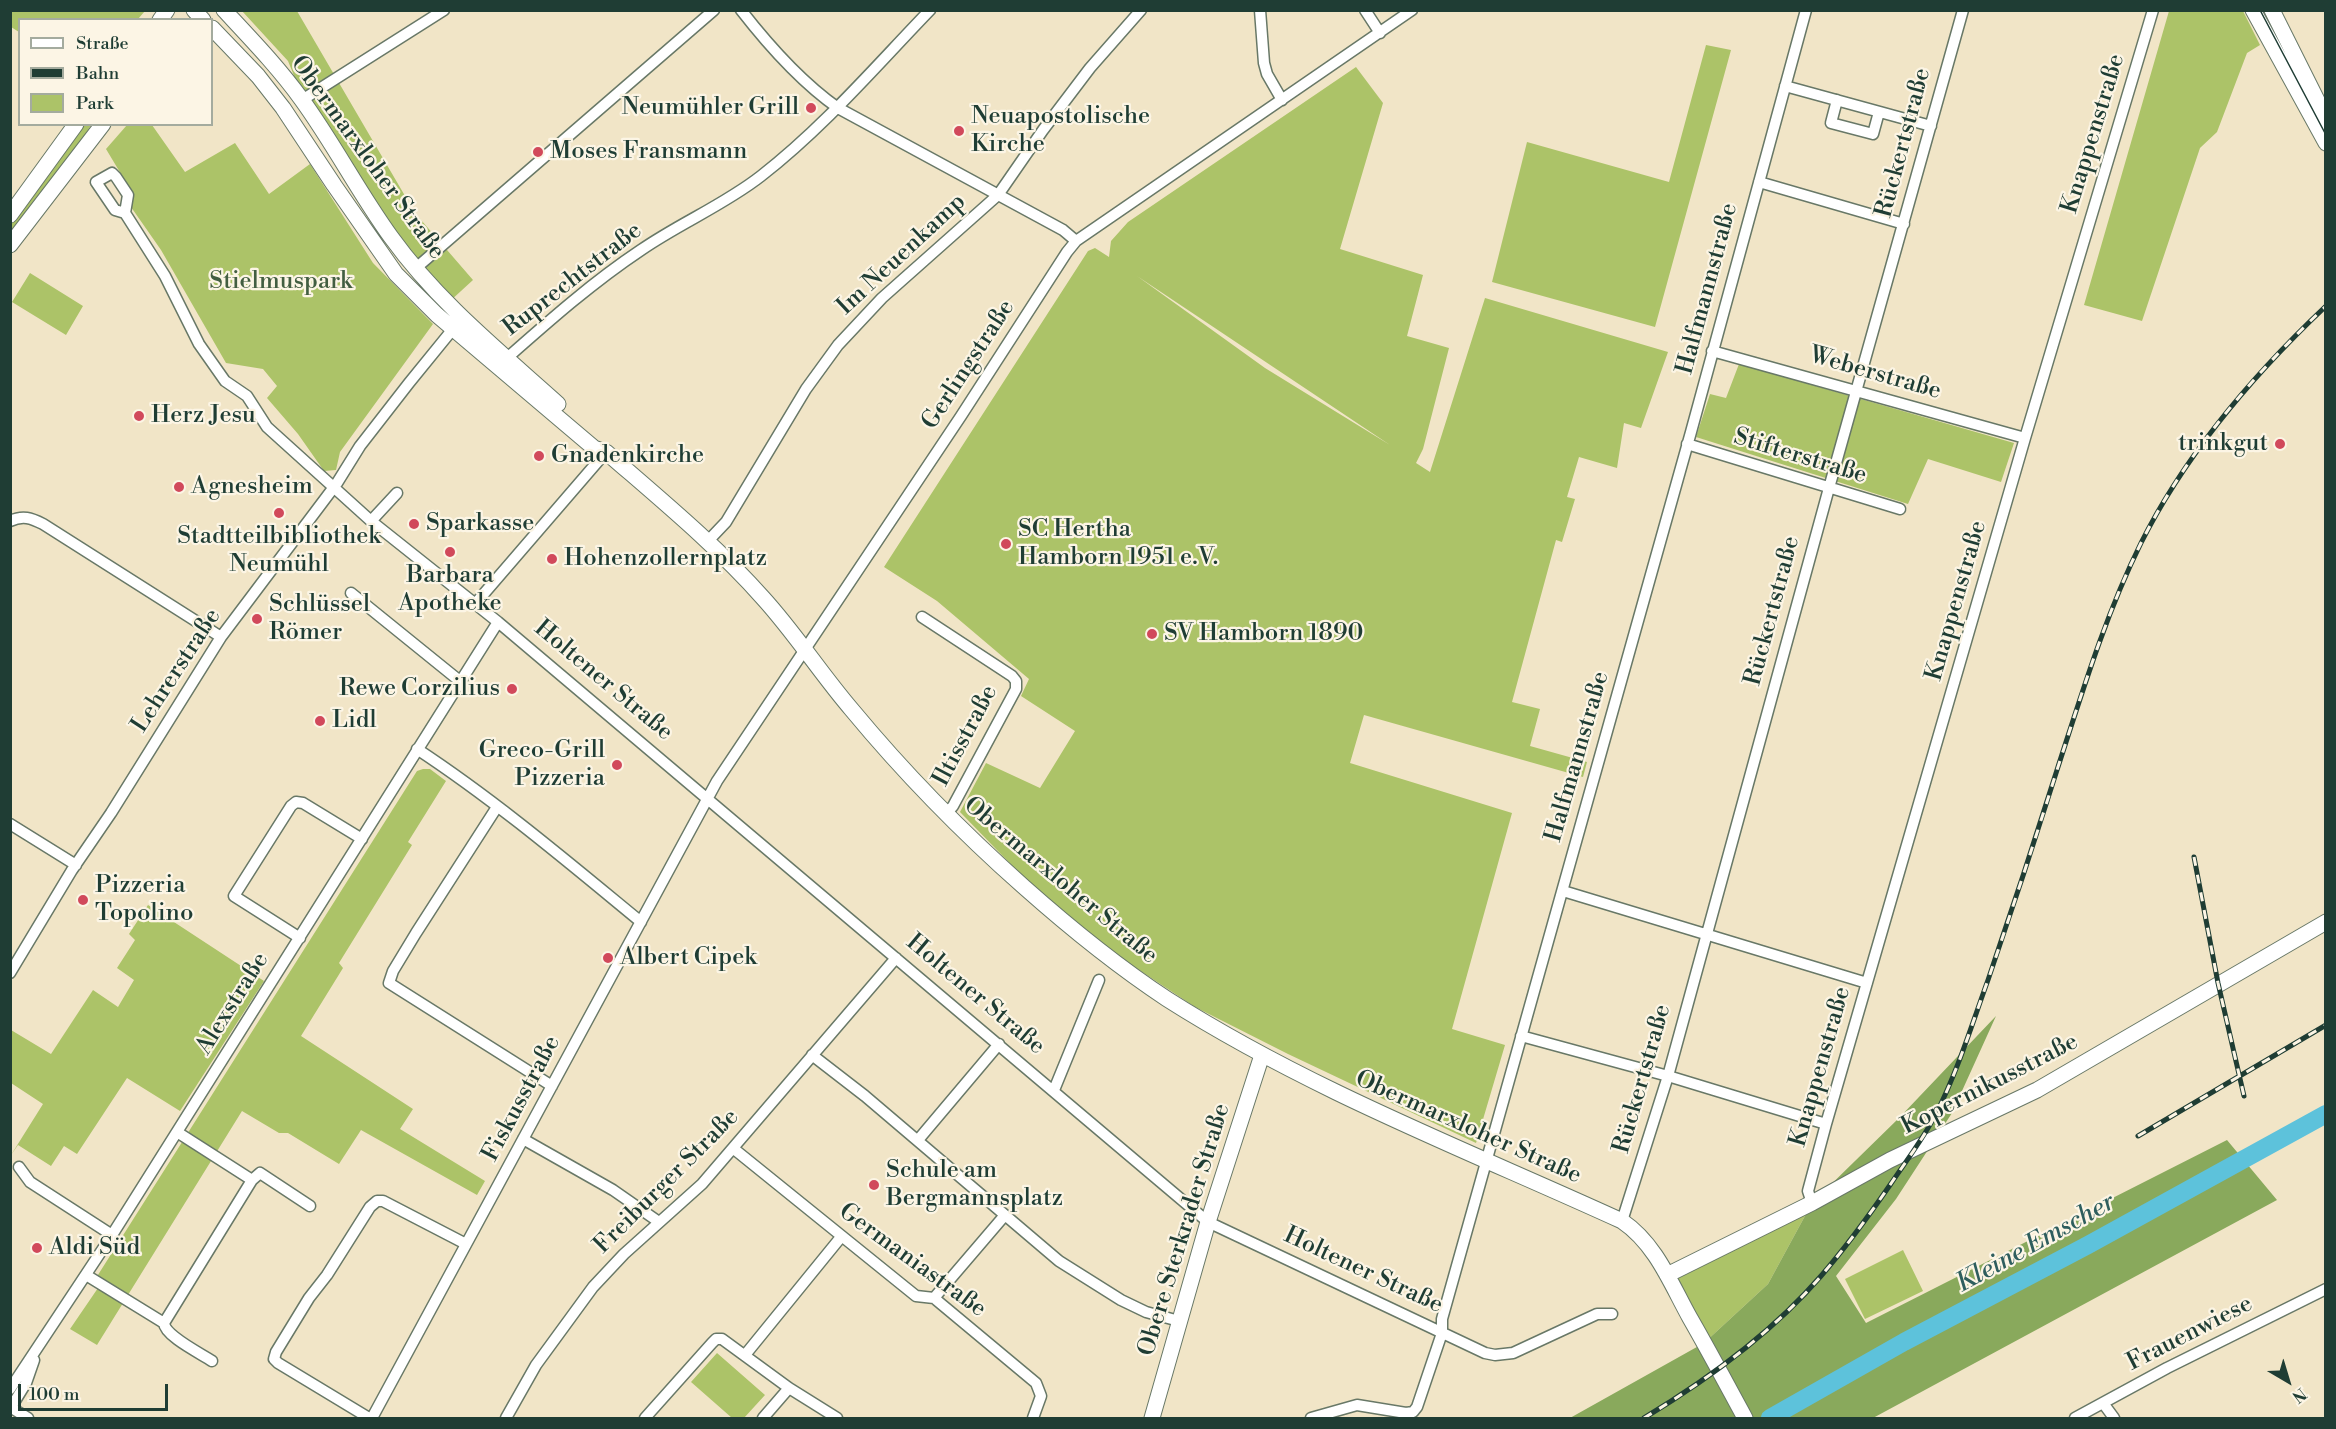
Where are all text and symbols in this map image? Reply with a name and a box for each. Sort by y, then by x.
legend [18,18,213,126]
text: Straße [76,32,129,55]
street label: Obermarxloher Straße [283,51,451,265]
street label: Knappenstraße [2056,51,2132,217]
text: Bahn [76,62,119,85]
street label: Rückertstraße [1870,65,1938,221]
text: Park [76,92,113,115]
place label: Neumühler Grill [621,94,799,122]
marker: Neumühler Grill [804,101,818,115]
place label: Neuapostolische Kirche [971,103,1150,159]
marker: Neuapostolische Kirche [952,124,966,138]
place label: Moses Fransmann [550,138,747,166]
marker: Moses Fransmann [531,145,545,159]
street label: Im Neuenkamp [832,188,972,322]
street label: Halfmannstraße [1671,200,1745,378]
street label: Ruprechtstraße [498,217,648,343]
park label: Stielmuspark [209,268,353,296]
street label: Gerlingstraße [916,295,1022,435]
street label: Weberstraße [1806,341,1944,407]
place label: Herz Jesu [151,402,256,430]
marker: Herz Jesu [132,409,146,423]
street label: Stifterstraße [1730,423,1870,491]
place label: trinkgut [2178,430,2268,458]
marker: trinkgut [2273,437,2287,451]
place label: Gnadenkirche [551,442,704,470]
marker: Gnadenkirche [532,449,546,463]
place label: Agnesheim [191,473,313,501]
marker: Agnesheim [172,480,186,494]
marker: Stadtteilbibliothek Neumühl [272,506,286,520]
place label: Sparkasse [426,510,534,538]
place label: SC Hertha Hamborn 1951 e.V. [1018,516,1218,572]
marker: Sparkasse [407,517,421,531]
street label: Knappenstraße [1920,518,1994,684]
place label: Stadtteilbibliothek Neumühl [177,523,381,579]
street label: Rückertstraße [1739,533,1807,689]
marker: SC Hertha Hamborn 1951 e.V. [999,537,1013,551]
marker: Barbara Apotheke [443,545,457,559]
place label: Hohenzollernplatz [564,545,767,573]
marker: Hohenzollernplatz [545,552,559,566]
place label: Barbara Apotheke [398,562,502,618]
place label: Schlüssel Römer [269,591,370,647]
street label: Lehrerstraße [126,604,228,738]
marker: Schlüssel Römer [250,612,264,626]
street label: Holtener Straße [528,615,678,747]
place label: SV Hamborn 1890 [1164,620,1363,648]
marker: SV Hamborn 1890 [1145,627,1159,641]
street label: Halfmannstraße [1540,668,1616,846]
place label: Rewe Corzilius [339,675,500,703]
street label: Iltisstraße [927,681,1005,791]
marker: Rewe Corzilius [505,682,519,696]
place label: Lidl [332,707,377,735]
marker: Lidl [313,714,327,728]
place label: Greco-Grill Pizzeria [479,737,605,793]
marker: Greco-Grill Pizzeria [610,758,624,772]
street label: Obermarxloher Straße [957,791,1163,971]
place label: Pizzeria Topolino [95,872,193,928]
marker: Pizzeria Topolino [76,893,90,907]
street label: Holtener Straße [900,929,1050,1061]
place label: Albert Cipek [620,944,757,972]
street label: Alexstraße [190,948,276,1060]
marker: Albert Cipek [601,951,615,965]
street label: Knappenstraße [1784,984,1858,1150]
street label: Rückertstraße [1608,1001,1678,1157]
street label: Kopernikusstraße [1897,1028,2083,1142]
street label: Fiskusstraße [477,1031,567,1167]
street label: Obermarxloher Straße [1350,1065,1586,1191]
street label: Obere Sterkrader Straße [1133,1100,1237,1360]
street label: Freiburger Straße [589,1104,745,1260]
place label: Schule am Bergmannsplatz [886,1157,1063,1213]
marker: Schule am Bergmannsplatz [867,1178,881,1192]
water label: Kleine Emscher [1951,1187,2121,1301]
street label: Germaniastraße [833,1198,991,1324]
street label: Holtener Straße [1279,1222,1447,1320]
place label: Aldi Süd [49,1234,140,1262]
marker: Aldi Süd [30,1241,44,1255]
street label: Frauenwiese [2122,1290,2258,1378]
north arrow [2258,1351,2318,1411]
scale bar [21,1372,171,1410]
text: 100 m [29,1383,80,1406]
text: N [2288,1383,2310,1407]

